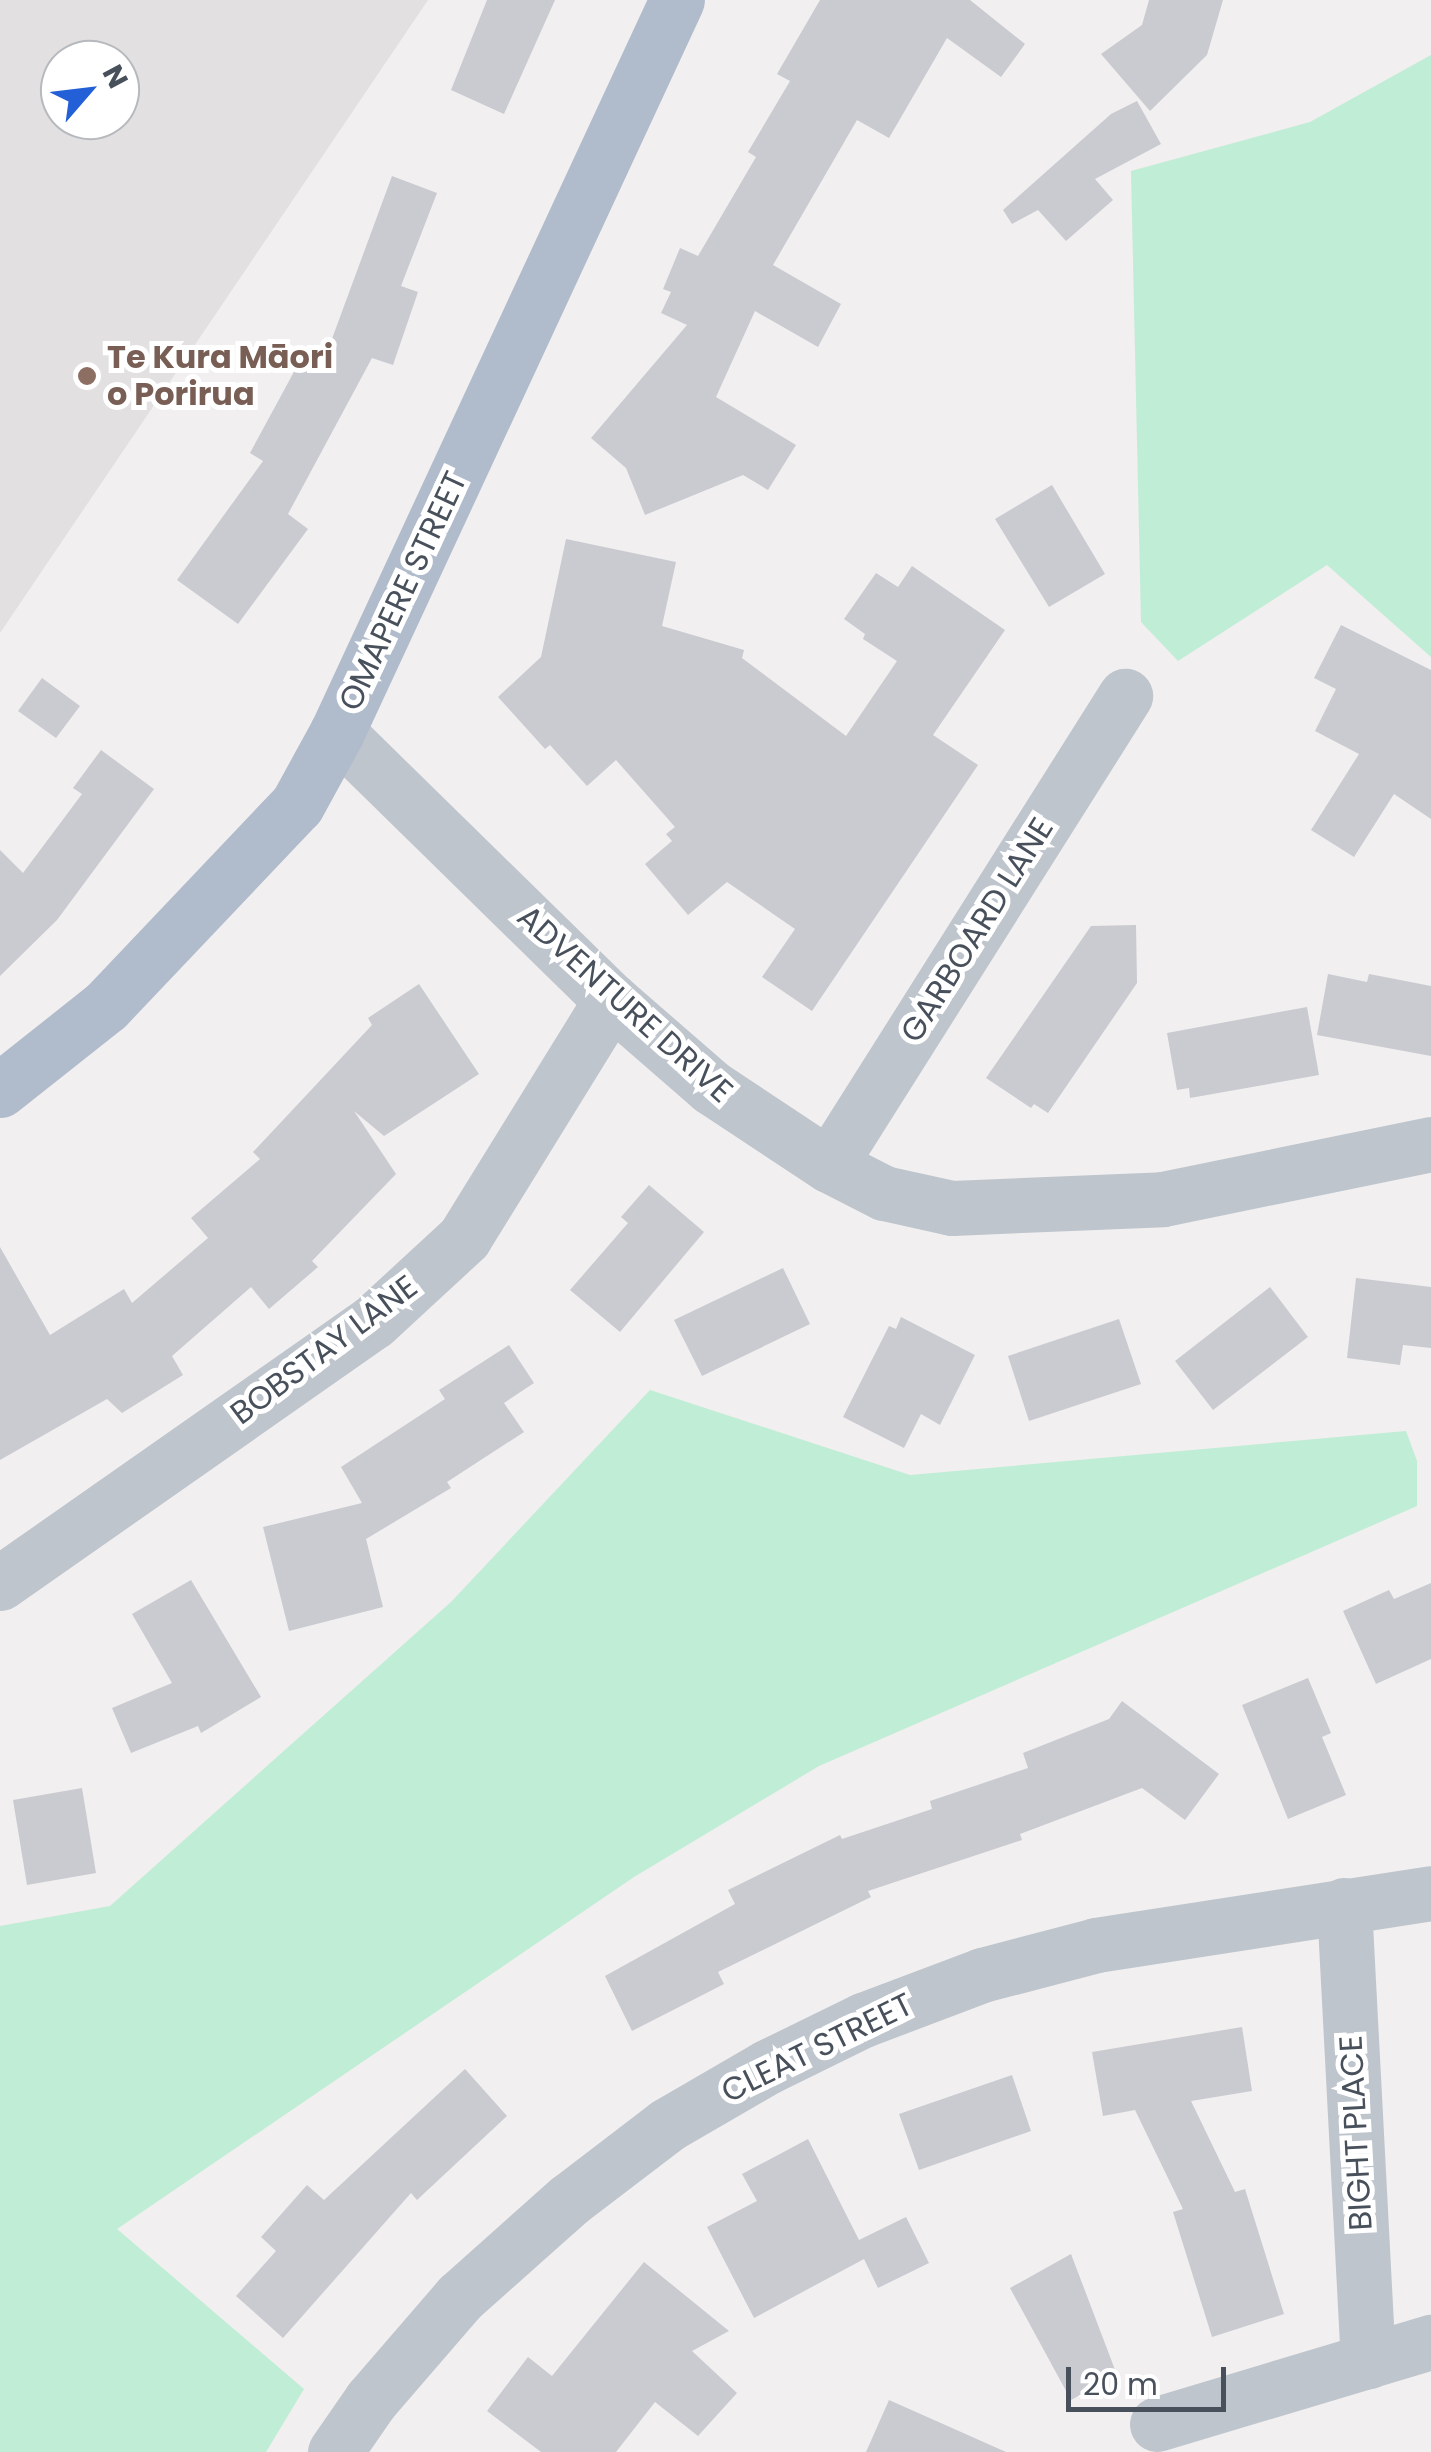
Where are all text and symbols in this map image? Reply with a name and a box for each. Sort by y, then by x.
north arrow [40,40,140,140]
text: N [93,58,137,95]
place label: Te Kura Māori o Porirua [107,339,333,414]
marker: Te Kura Māori o Porirua [76,365,98,387]
street label: OMAPERE STREET [331,465,475,717]
street label: GARBOARD LANE [893,811,1061,1049]
street label: ADVENTURE DRIVE [510,897,740,1111]
street label: BOBSTAY LANE [223,1267,425,1433]
street label: CLEAT STREET [715,1985,919,2111]
street label: BIGHT PLACE [1332,2034,1380,2232]
scale bar [1071,2347,1231,2409]
text: 20 m [1083,2363,1158,2406]

